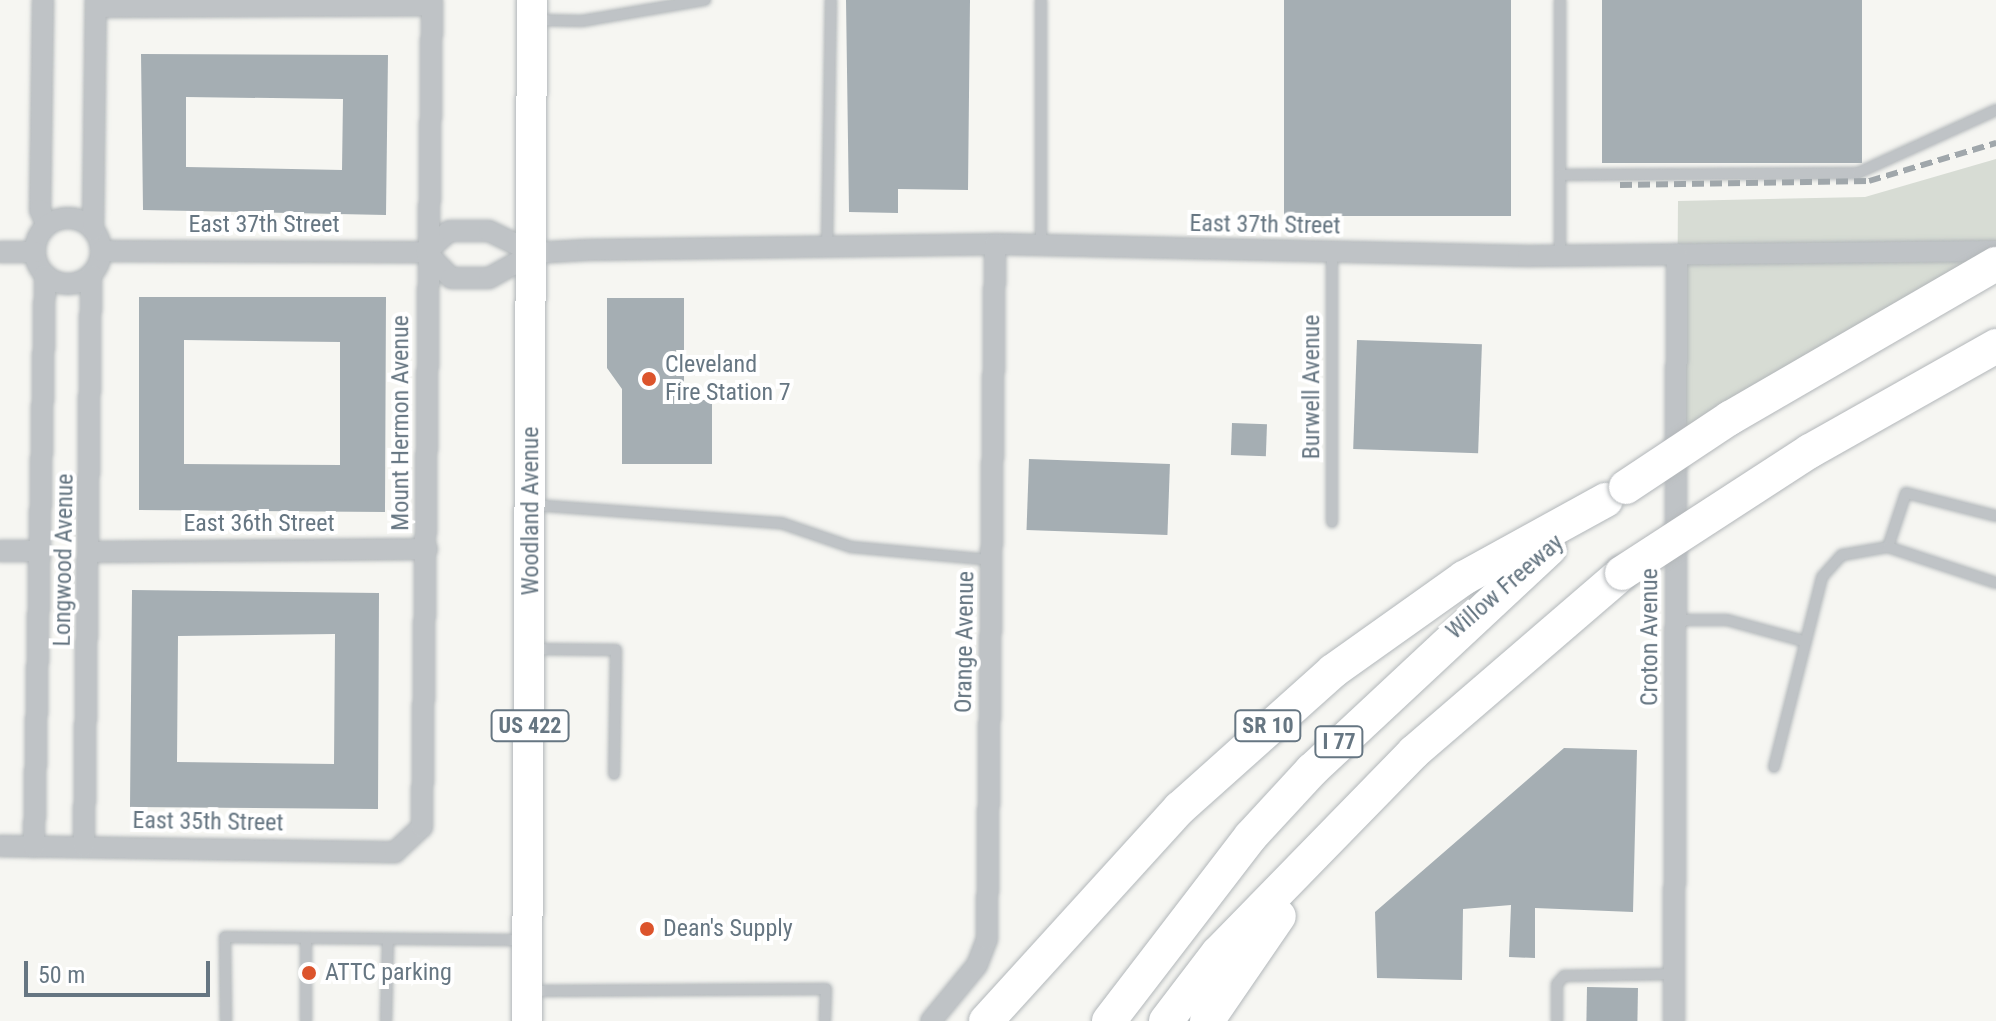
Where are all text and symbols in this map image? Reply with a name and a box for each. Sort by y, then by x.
street label: East 37th Street [1189,209,1341,241]
street label: East 37th Street [188,211,340,239]
street label: Mount Hermon Avenue [387,315,415,531]
street label: Burwell Avenue [1298,315,1326,459]
place label: Cleveland Fire Station 7 [665,351,791,407]
marker: Cleveland Fire Station 7 [640,370,658,388]
street label: Woodland Avenue [517,426,545,596]
street label: Longwood Avenue [48,473,80,647]
street label: East 36th Street [183,510,335,538]
street label: Willow Freeway [1441,528,1569,646]
street label: Croton Avenue [1636,568,1664,706]
street label: Orange Avenue [949,571,981,713]
road number: US 422 [490,708,570,744]
road number: SR 10 [1234,708,1302,744]
road number: I 77 [1313,724,1365,760]
street label: East 35th Street [132,806,284,838]
place label: Dean's Supply [663,915,793,943]
marker: Dean's Supply [638,920,656,938]
scale bar [28,945,214,995]
place label: ATTC parking [325,959,452,987]
text: 50 m [38,961,85,989]
marker: ATTC parking [300,964,318,982]

